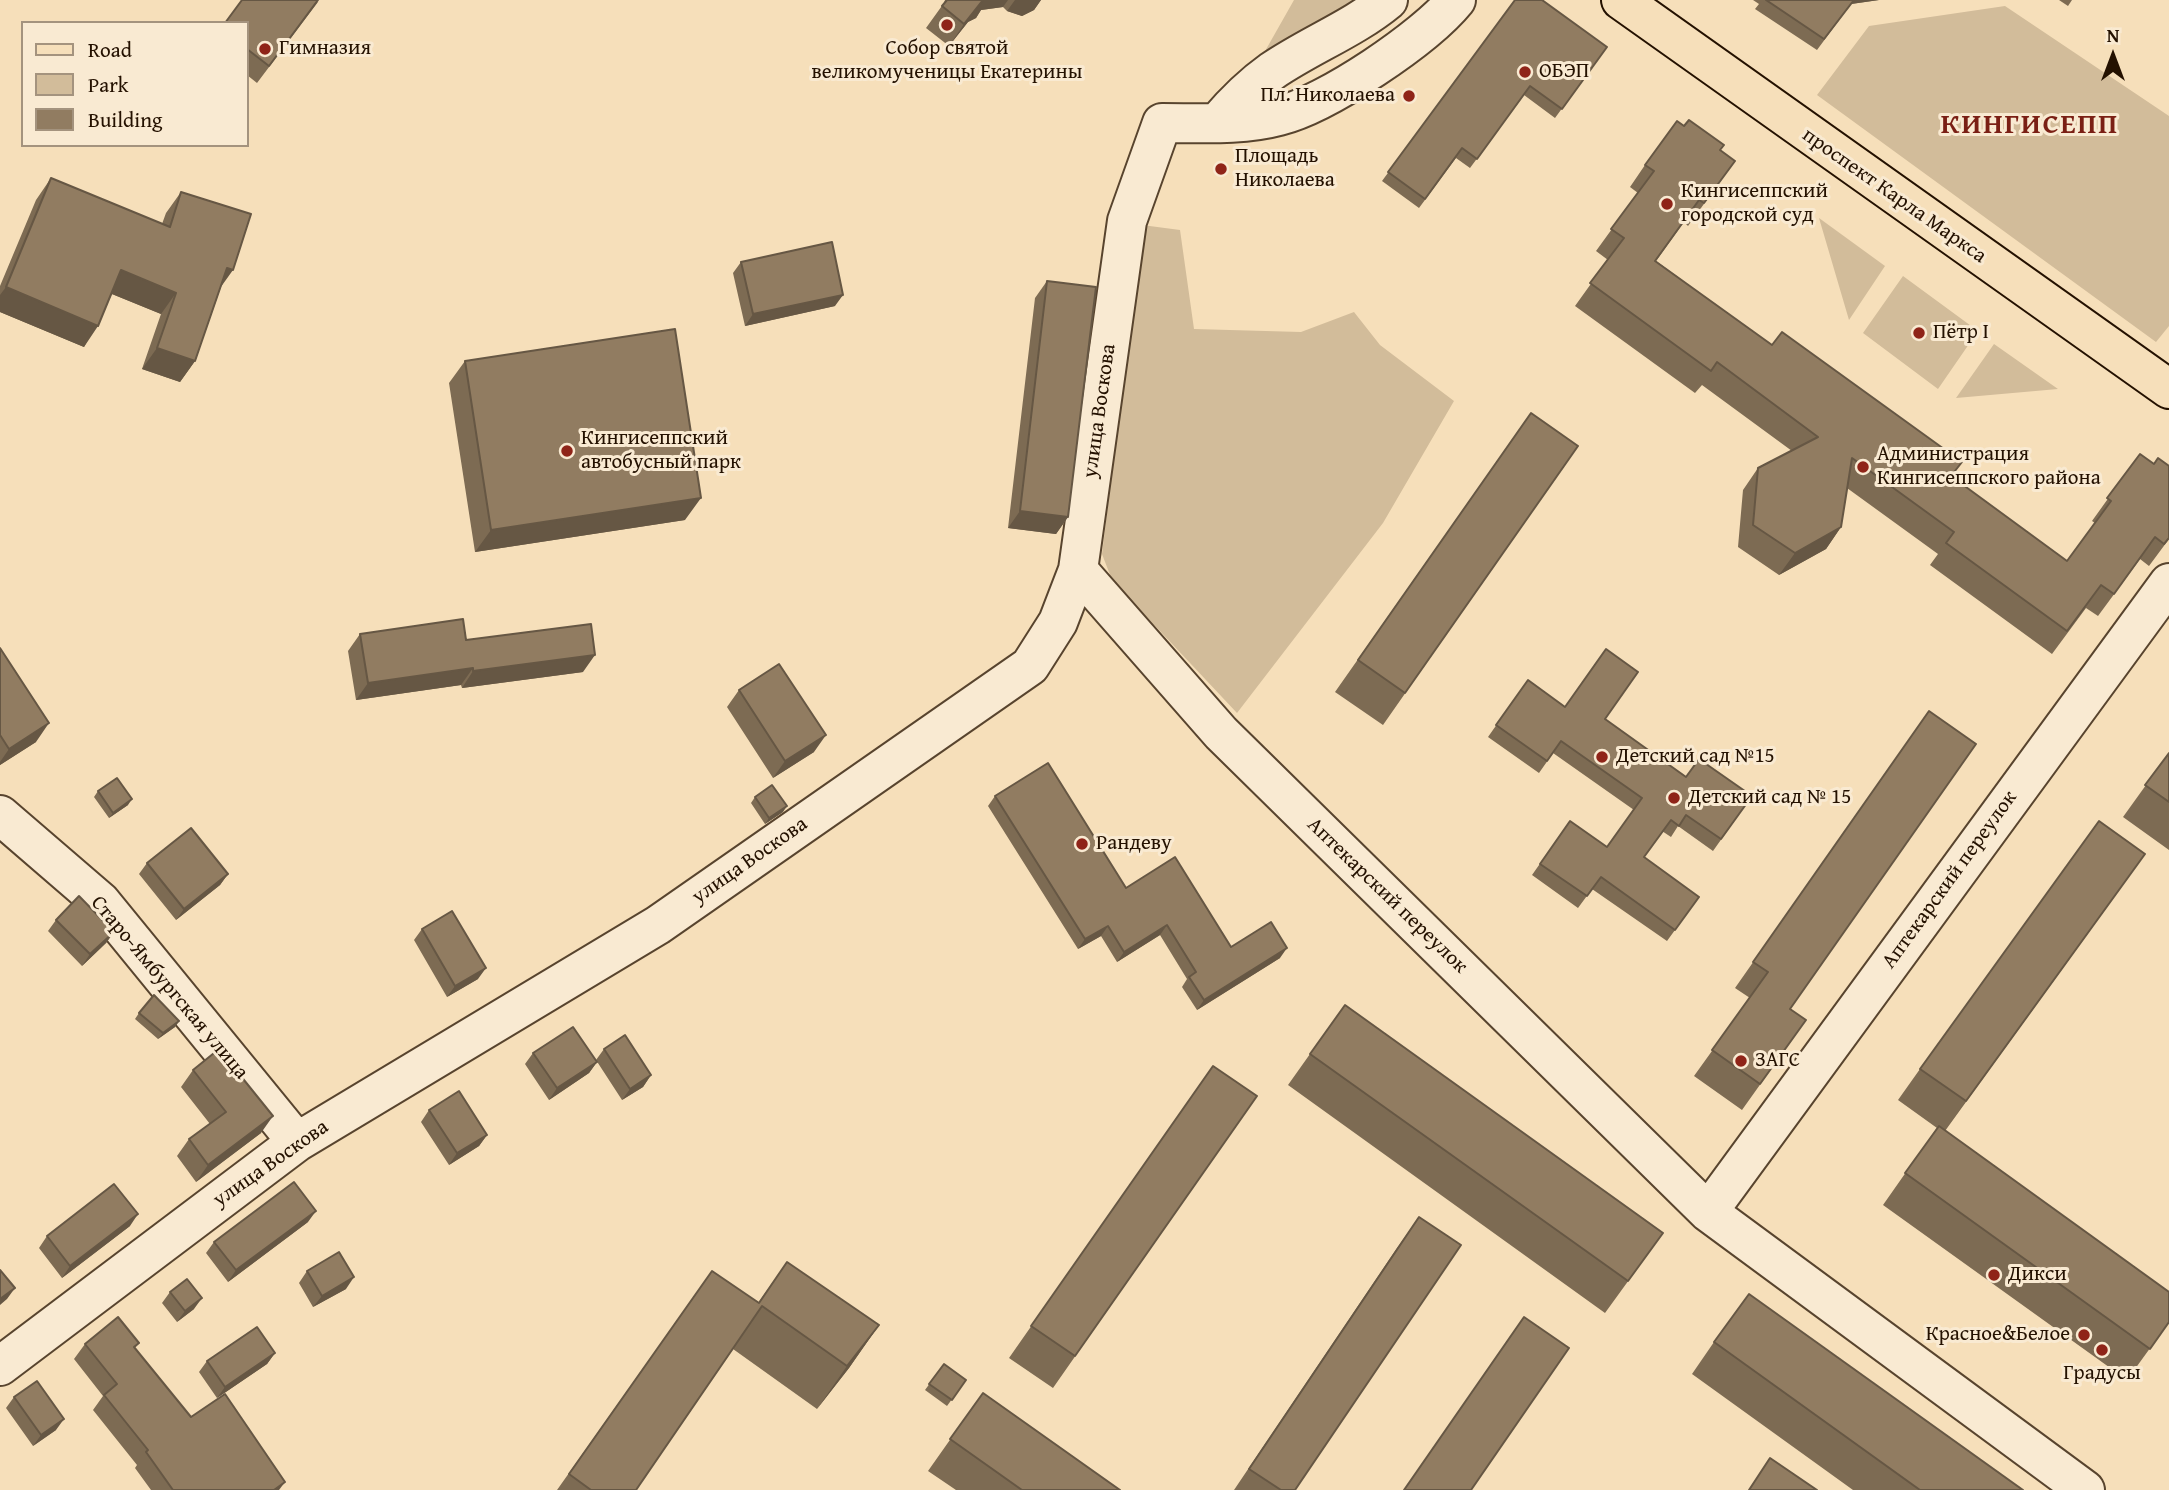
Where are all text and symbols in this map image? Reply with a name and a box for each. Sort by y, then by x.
marker: Собор святой великомученицы Екатерины [939,17,955,33]
legend [21,21,248,147]
north arrow [2078,21,2148,91]
text: N [2107,21,2119,49]
text: Road [88,34,132,65]
place label: Гимназия [279,36,371,62]
place label: Собор святой великомученицы Екатерины [812,36,1082,86]
marker: Гимназия [257,41,273,57]
place label: ОБЭП [1539,59,1589,85]
marker: ОБЭП [1517,64,1533,80]
text: Park [88,69,129,100]
place label: Пл. Николаева [1260,83,1395,109]
marker: Пл. Николаева [1401,88,1417,104]
text: Building [88,104,162,135]
district label: КИНГИСЕПП [1942,109,2118,143]
street label: проспект Карла Маркса [1797,123,1991,269]
place label: Площадь Николаева [1235,144,1335,194]
marker: Площадь Николаева [1213,161,1229,177]
place label: Кингисеппский городской суд [1681,179,1828,229]
marker: Кингисеппский городской суд [1659,196,1675,212]
place label: Пётр I [1933,320,1989,346]
marker: Пётр I [1911,325,1927,341]
street label: улица Воскова [1078,342,1122,480]
place label: Кингисеппский автобусный парк [581,426,741,476]
place label: Администрация Кингисеппского района [1877,442,2101,492]
marker: Кингисеппский автобусный парк [559,443,575,459]
marker: Администрация Кингисеппского района [1855,459,1871,475]
place label: Детский сад №15 [1616,744,1775,770]
marker: Детский сад №15 [1594,749,1610,765]
place label: Детский сад № 15 [1688,785,1851,811]
street label: Аптекарский переулок [1877,786,2023,974]
marker: Детский сад № 15 [1666,790,1682,806]
street label: улица Воскова [687,812,813,910]
street label: Аптекарский переулок [1301,813,1473,979]
place label: Рандеву [1096,831,1172,857]
marker: Рандеву [1074,836,1090,852]
street label: Старо-Ямбургская улица [85,891,253,1085]
place label: ЗАГС [1755,1048,1800,1074]
marker: ЗАГС [1733,1053,1749,1069]
street label: улица Воскова [208,1115,334,1213]
place label: Дикси [2008,1262,2067,1288]
marker: Дикси [1986,1267,2002,1283]
place label: Красное&Белое [1926,1322,2070,1348]
marker: Красное&Белое [2076,1327,2092,1343]
marker: Градусы [2094,1342,2110,1358]
place label: Градусы [2063,1361,2141,1387]

